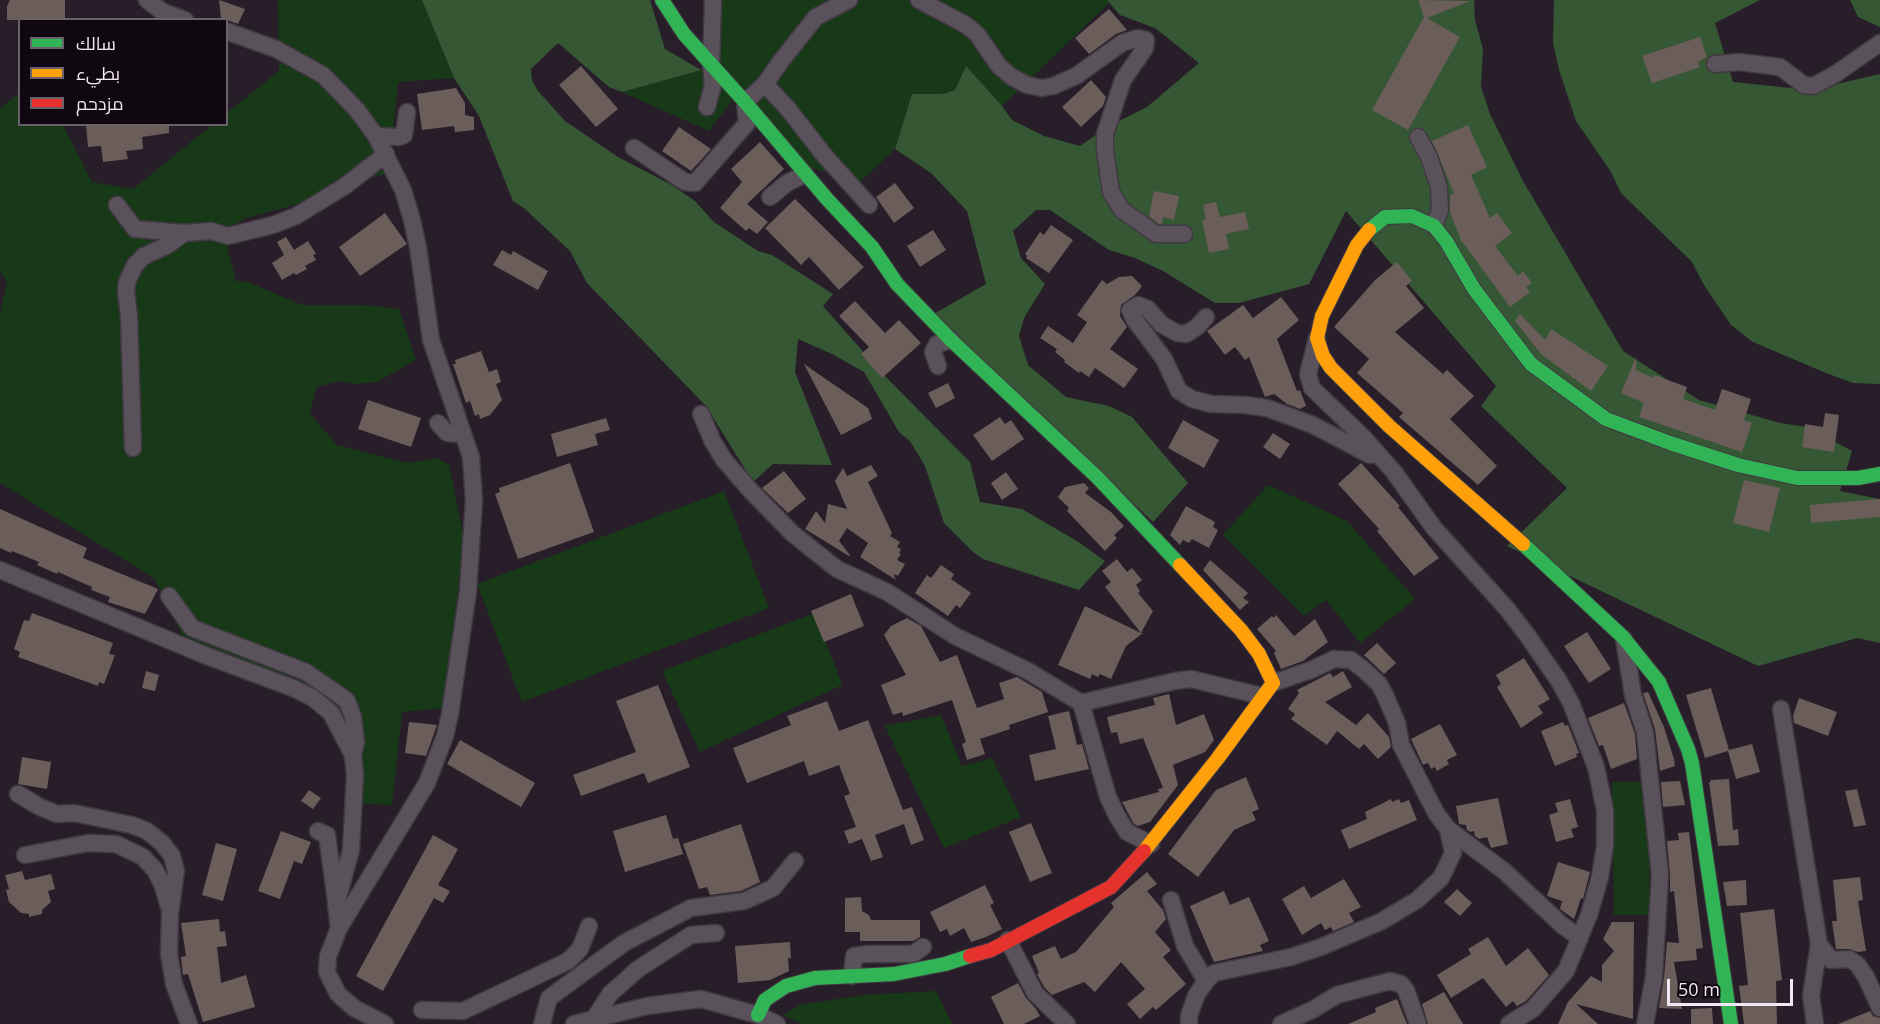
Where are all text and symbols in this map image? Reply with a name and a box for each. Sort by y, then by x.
legend [18,18,228,126]
text: سالك [76,31,116,55]
text: بطيء [76,61,120,85]
text: مزدحم [76,91,124,115]
scale bar [1670,967,1796,1005]
text: 50 m [1678,977,1720,1001]

